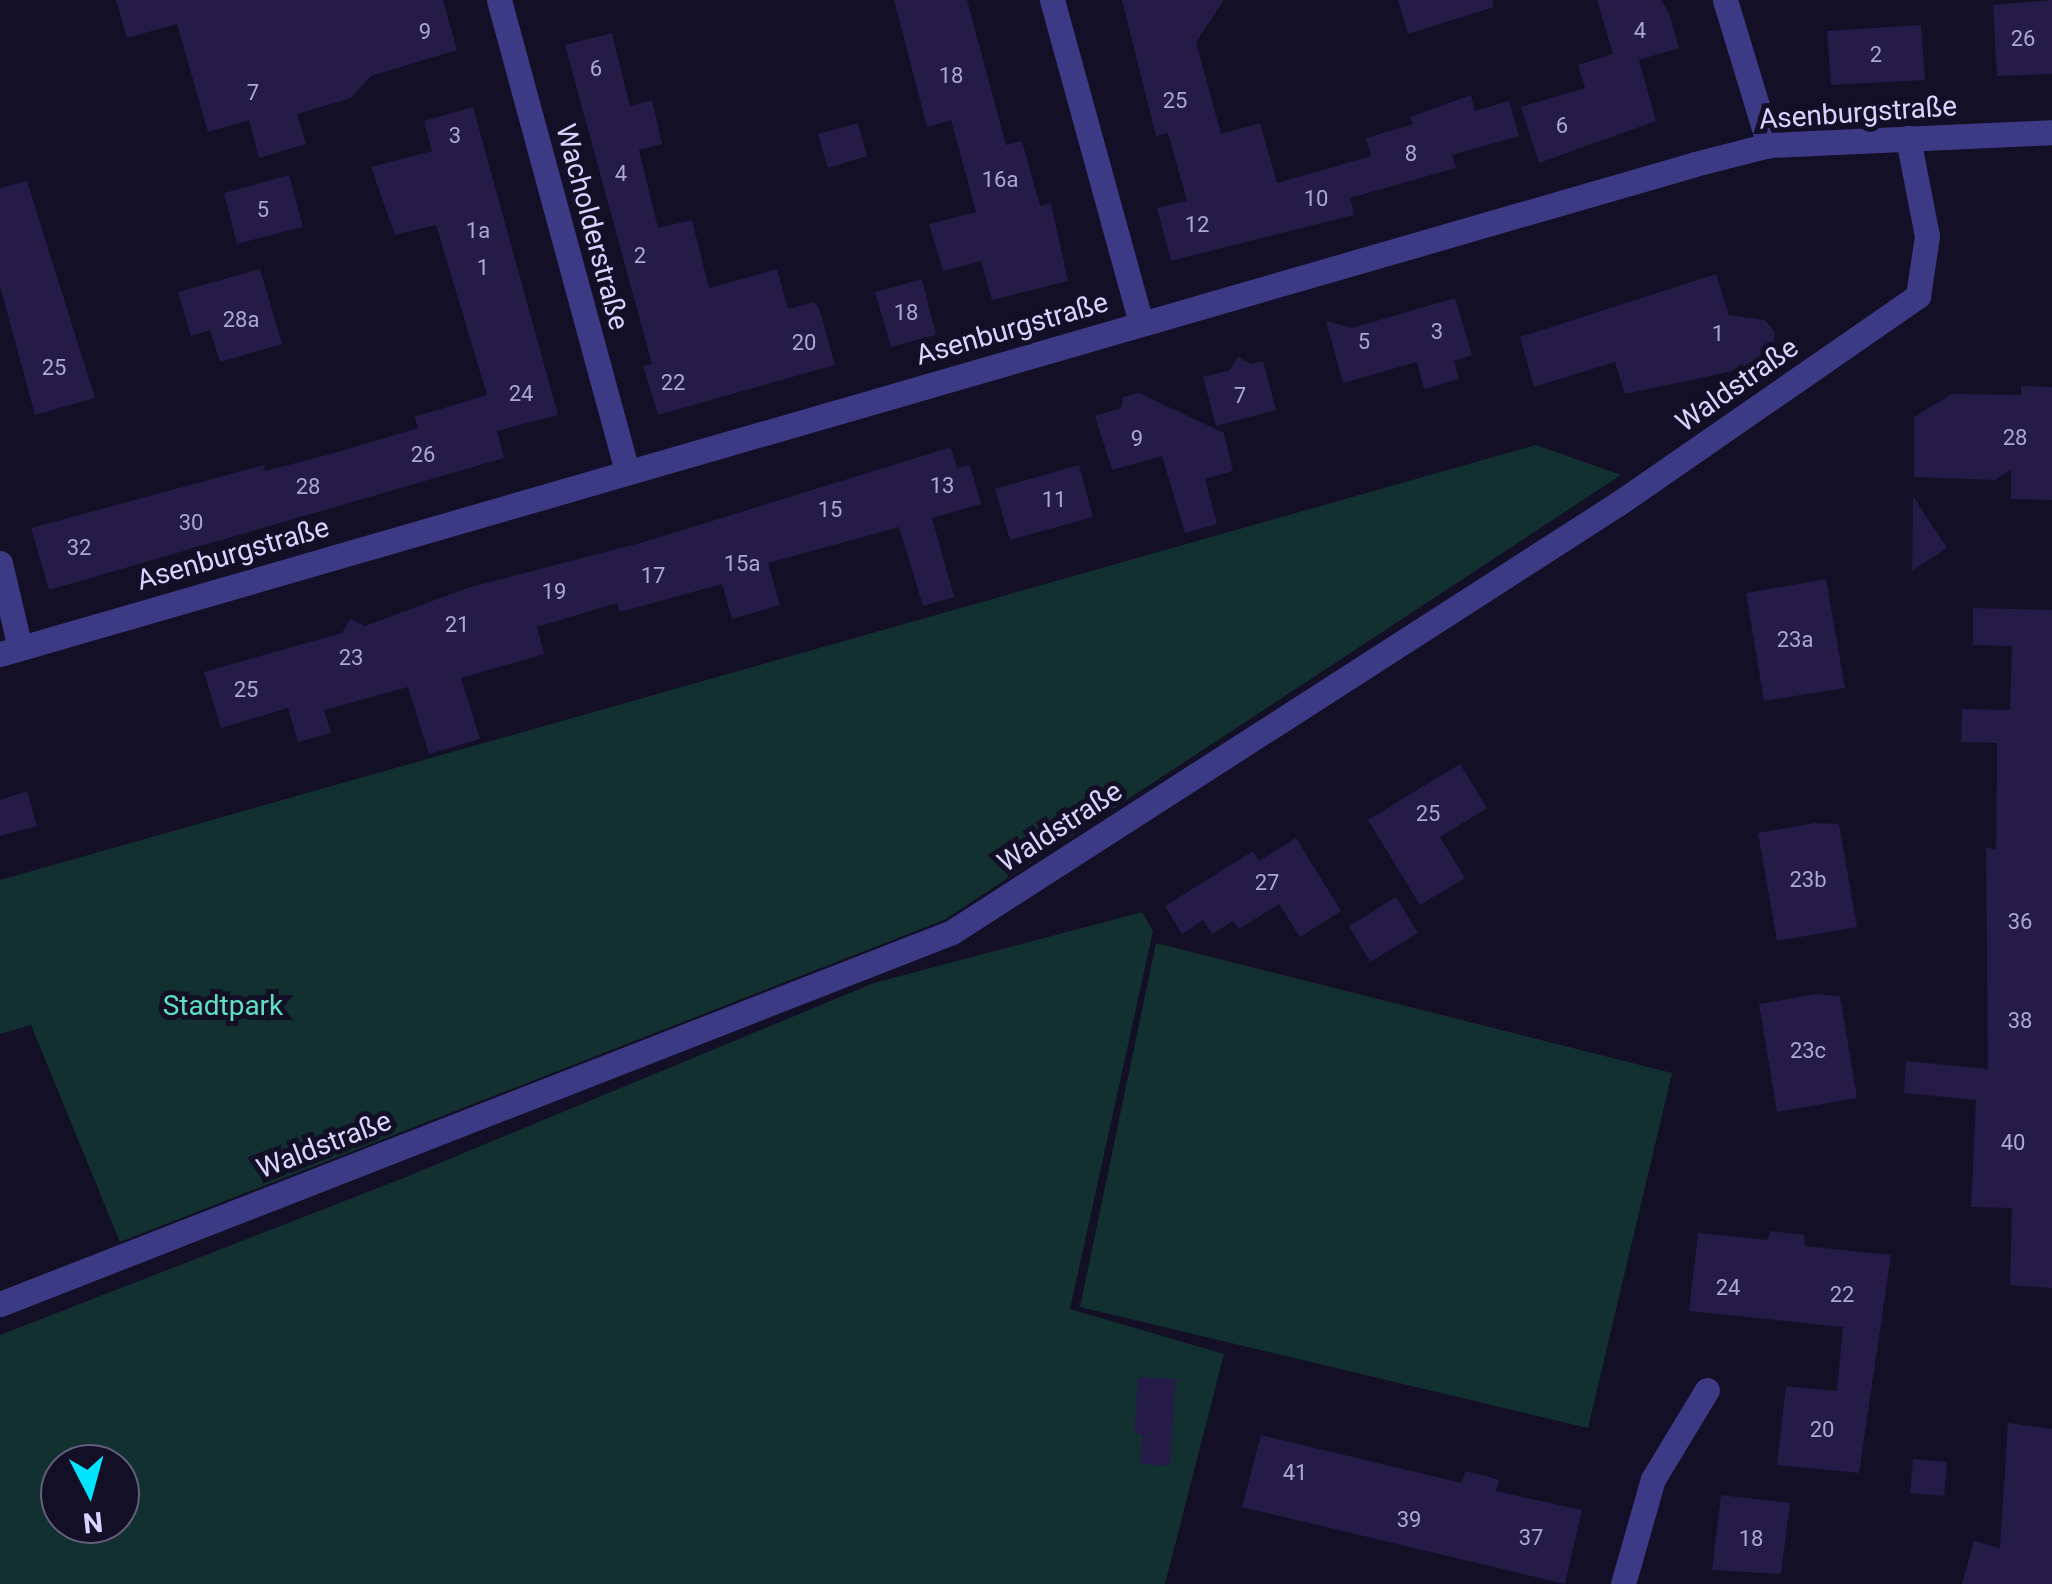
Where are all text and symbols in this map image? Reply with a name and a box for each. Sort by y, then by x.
house number: 4 [1634,18,1646,44]
house number: 9 [419,19,431,45]
house number: 26 [2011,26,2035,52]
house number: 2 [1870,42,1882,68]
house number: 6 [590,56,602,82]
house number: 18 [939,63,963,89]
house number: 7 [247,80,259,106]
house number: 25 [1163,88,1187,114]
street label: Asenburgstraße [1758,89,1958,137]
house number: 6 [1556,113,1568,139]
street label: Wacholderstraße [548,120,636,334]
house number: 3 [449,123,461,149]
house number: 8 [1405,141,1417,167]
house number: 4 [615,161,627,187]
house number: 16a [982,167,1018,193]
house number: 10 [1304,186,1328,212]
house number: 5 [257,197,269,223]
house number: 12 [1185,212,1209,238]
house number: 1a [466,218,490,244]
house number: 2 [634,243,646,269]
house number: 1 [477,255,489,281]
street label: Asenburgstraße [912,286,1112,372]
house number: 18 [894,300,918,326]
house number: 28a [223,307,259,333]
house number: 3 [1431,319,1443,345]
house number: 1 [1712,321,1724,347]
house number: 5 [1358,329,1370,355]
house number: 20 [792,330,816,356]
street label: Waldstraße [1669,331,1805,439]
house number: 25 [42,355,66,381]
house number: 22 [661,370,685,396]
house number: 24 [509,381,533,407]
house number: 7 [1234,383,1246,409]
house number: 28 [2003,425,2027,451]
house number: 9 [1131,426,1143,452]
house number: 26 [411,442,435,468]
house number: 13 [930,473,954,499]
house number: 28 [296,474,320,500]
house number: 11 [1042,487,1066,513]
house number: 15 [818,497,842,523]
house number: 30 [179,510,203,536]
street label: Asenburgstraße [133,511,333,597]
house number: 32 [67,535,91,561]
house number: 15a [724,551,760,577]
house number: 17 [641,563,665,589]
house number: 19 [542,579,566,605]
house number: 21 [445,612,469,638]
house number: 23a [1777,627,1813,653]
house number: 23 [339,645,363,671]
house number: 25 [234,677,258,703]
street label: Waldstraße [992,774,1128,880]
house number: 25 [1416,801,1440,827]
house number: 23b [1789,867,1827,893]
house number: 27 [1255,870,1279,896]
house number: 36 [2008,909,2032,935]
park label: Stadtpark [163,989,283,1023]
house number: 38 [2008,1008,2032,1034]
house number: 23c [1790,1038,1826,1064]
street label: Waldstraße [252,1104,396,1186]
house number: 40 [2001,1130,2025,1156]
house number: 24 [1716,1275,1740,1301]
house number: 22 [1830,1282,1854,1308]
house number: 20 [1810,1417,1834,1443]
north arrow [40,1444,140,1544]
house number: 41 [1283,1460,1307,1486]
text: N [81,1505,105,1540]
house number: 39 [1397,1507,1421,1533]
house number: 37 [1519,1525,1543,1551]
house number: 18 [1739,1526,1763,1552]

